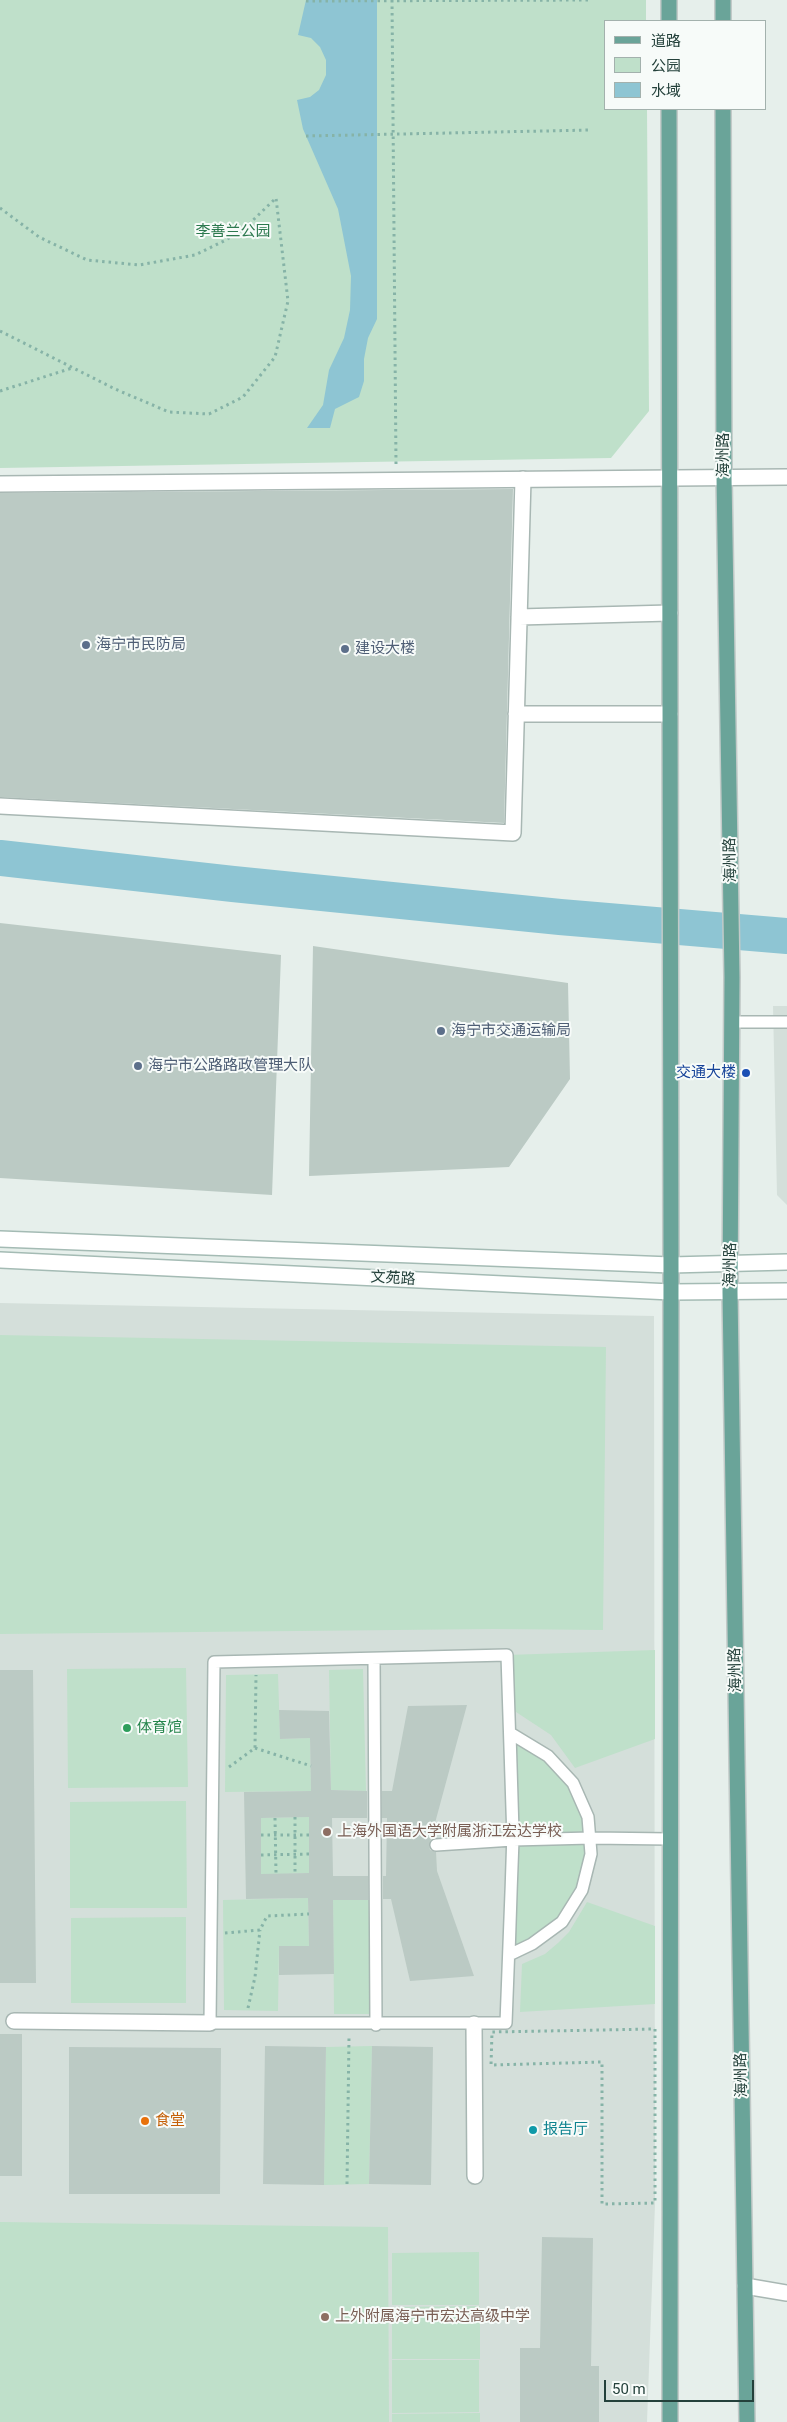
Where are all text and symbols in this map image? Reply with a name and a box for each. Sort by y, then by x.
legend [604,20,767,110]
text: 道路 [651,32,681,50]
text: 公园 [651,57,681,75]
text: 水域 [651,82,681,100]
park label: 李善兰公园 [196,223,270,241]
street label: 海州路 [715,433,733,477]
place label: 海宁市民防局 [96,636,186,654]
marker: 海宁市民防局 [80,639,92,651]
place label: 建设大楼 [355,640,415,658]
marker: 建设大楼 [339,643,351,655]
street label: 海州路 [722,837,740,883]
place label: 海宁市交通运输局 [451,1022,571,1040]
marker: 海宁市交通运输局 [435,1025,447,1037]
place label: 海宁市公路路政管理大队 [148,1057,313,1075]
marker: 海宁市公路路政管理大队 [132,1060,144,1072]
place label: 交通大楼 [676,1064,736,1082]
marker: 交通大楼 [740,1067,752,1079]
street label: 海州路 [722,1242,740,1288]
street label: 文苑路 [370,1269,416,1289]
street label: 海州路 [727,1647,745,1693]
place label: 体育馆 [137,1719,182,1737]
marker: 体育馆 [121,1722,133,1734]
place label: 上海外国语大学附属浙江宏达学校 [337,1823,562,1841]
marker: 上海外国语大学附属浙江宏达学校 [321,1826,333,1838]
street label: 海州路 [733,2052,751,2098]
place label: 食堂 [155,2112,185,2130]
marker: 食堂 [139,2115,151,2127]
place label: 报告厅 [543,2121,588,2139]
marker: 报告厅 [527,2124,539,2136]
place label: 上外附属海宁市宏达高级中学 [335,2308,530,2326]
marker: 上外附属海宁市宏达高级中学 [319,2311,331,2323]
scale bar [607,2370,757,2402]
text: 50 m [612,2380,646,2398]

